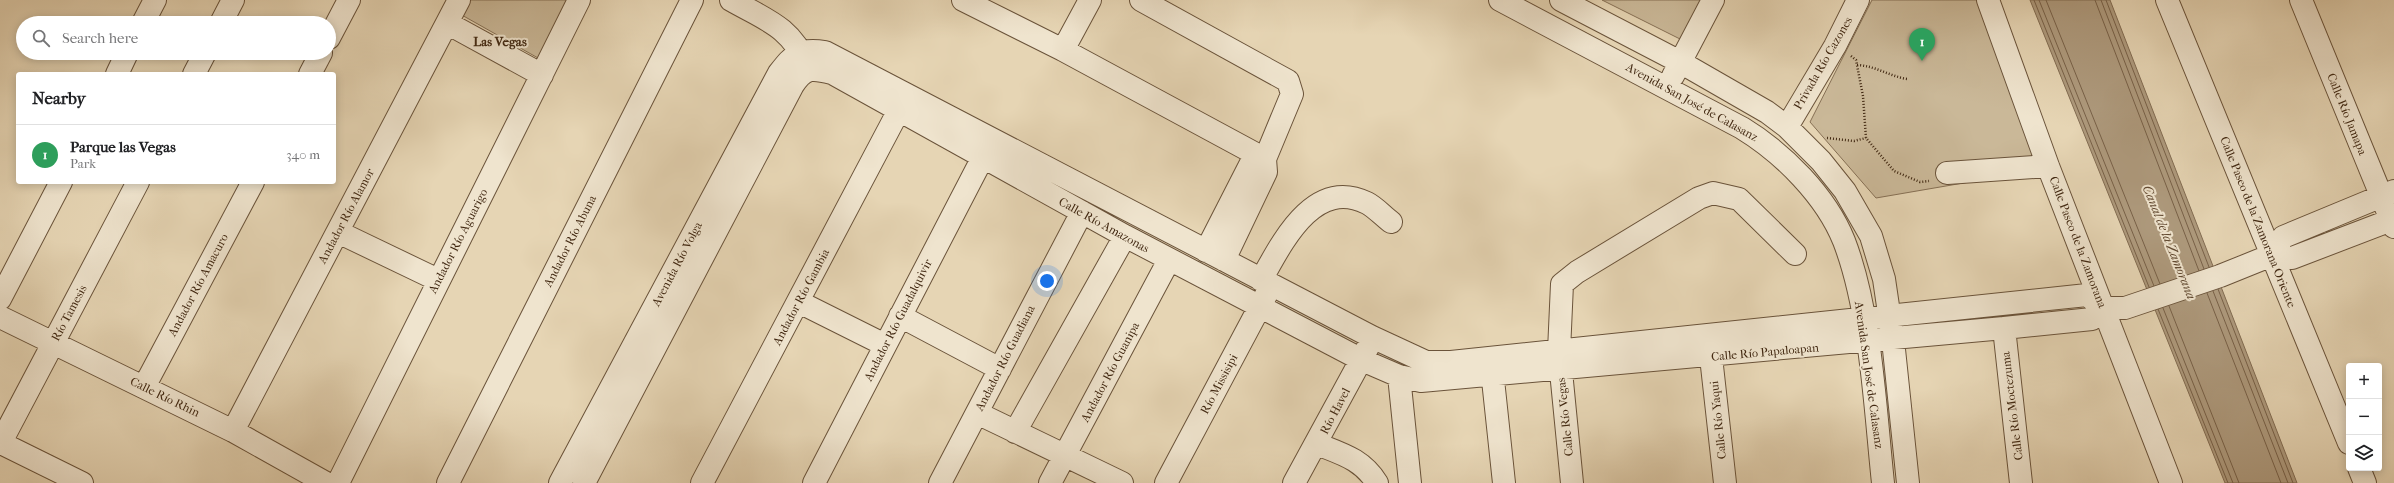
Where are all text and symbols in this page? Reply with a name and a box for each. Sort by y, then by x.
street label: Privada Río Cazones [1791,14,1856,112]
search box [16,16,336,60]
icon: search [30,27,52,49]
pin: 1 [1909,28,1935,61]
text: Search here [62,29,138,47]
district label: Las Vegas [473,34,527,50]
street label: Avenida San José de Calasanz [1623,59,1761,144]
street label: Calle Río Jamapa [2324,71,2370,157]
text: Nearby [32,88,86,108]
street label: Calle Paseo de la Zamorana Oriente [2217,134,2299,310]
text: Parque las Vegas [70,138,176,156]
text: 1 [43,147,47,162]
text: 340 m [286,147,320,162]
text: Park [70,156,96,171]
street label: Andador Río Alamor [315,165,377,267]
street label: Calle Paseo de la Zamorana [2046,174,2110,310]
water label: Canal de la Zamorana [2140,183,2199,302]
street label: Andador Río Aguarigo [425,186,490,297]
street label: Andador Río Abuna [540,192,599,290]
street label: Calle Río Amazonas [1056,194,1152,256]
street label: Avenida Río Volga [648,219,705,309]
street label: Andador Río Amacuro [165,231,231,340]
street label: Andador Río Gambia [769,246,833,348]
street label: Andador Río Guadalquivir [861,256,935,384]
your location [1037,271,1057,291]
street label: Río Tamesis [48,282,90,344]
street label: Avenida San José de Calasanz [1852,299,1886,450]
street label: Andador Río Guadiana [972,302,1038,414]
street label: Andador Río Guanipa [1077,319,1142,425]
street label: Calle Río Papaloapan [1711,340,1819,364]
street label: Calle Río Moctezuma [1998,350,2026,461]
street label: Río Missisipi [1197,351,1241,416]
map controls [2346,363,2382,471]
button: + [2346,363,2382,399]
street label: Calle Río Rhin [128,374,202,420]
street label: Calle Río Vegas [1554,376,1576,457]
street label: Calle Río Yaqui [1707,380,1729,460]
street label: Río Havel [1317,385,1353,437]
button: − [2346,399,2382,435]
button: layers [2346,435,2382,471]

